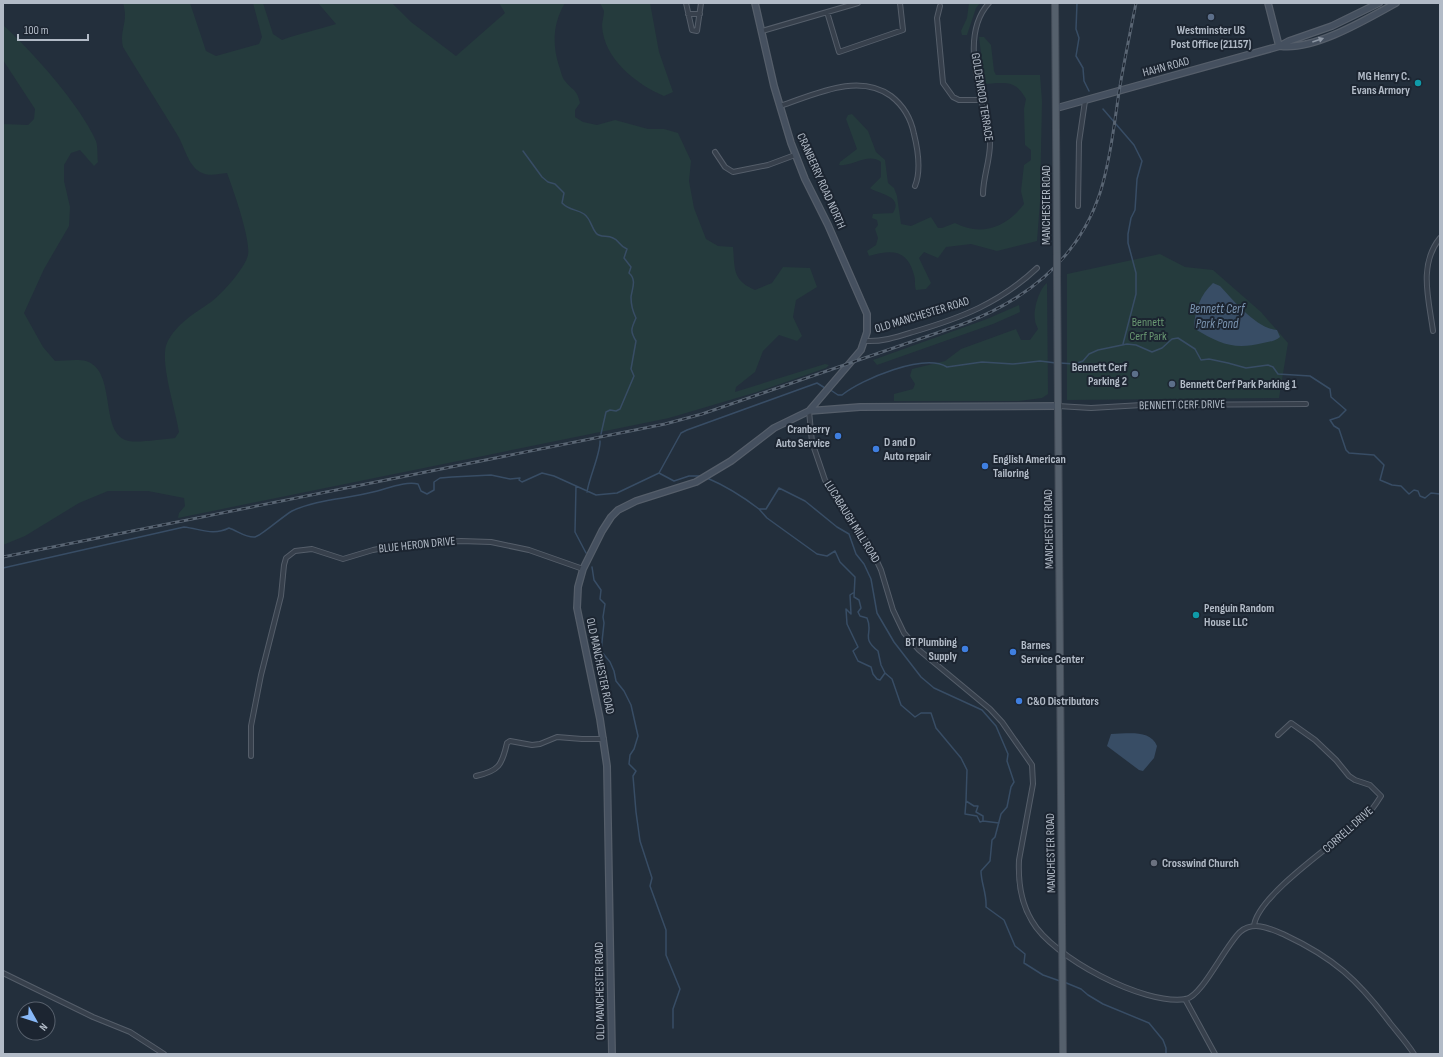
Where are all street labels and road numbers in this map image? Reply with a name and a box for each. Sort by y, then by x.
street label: GOLDENROD TERRACE [968,52,996,142]
street label: HAHN ROAD [1141,54,1191,80]
street label: CRANBERRY ROAD NORTH [793,131,849,231]
street label: MANCHESTER ROAD [1039,165,1054,245]
street label: OLD MANCHESTER ROAD [873,293,971,337]
street label: BENNETT CERF DRIVE [1139,397,1225,413]
street label: LUCABAUGH MILL ROAD [821,478,883,566]
street label: MANCHESTER ROAD [1041,489,1057,569]
street label: BLUE HERON DRIVE [378,534,456,556]
street label: OLD MANCHESTER ROAD [582,616,618,716]
street label: CORRELL DRIVE [1320,803,1376,857]
street label: MANCHESTER ROAD [1043,813,1059,893]
street label: OLD MANCHESTER ROAD [592,942,608,1040]

